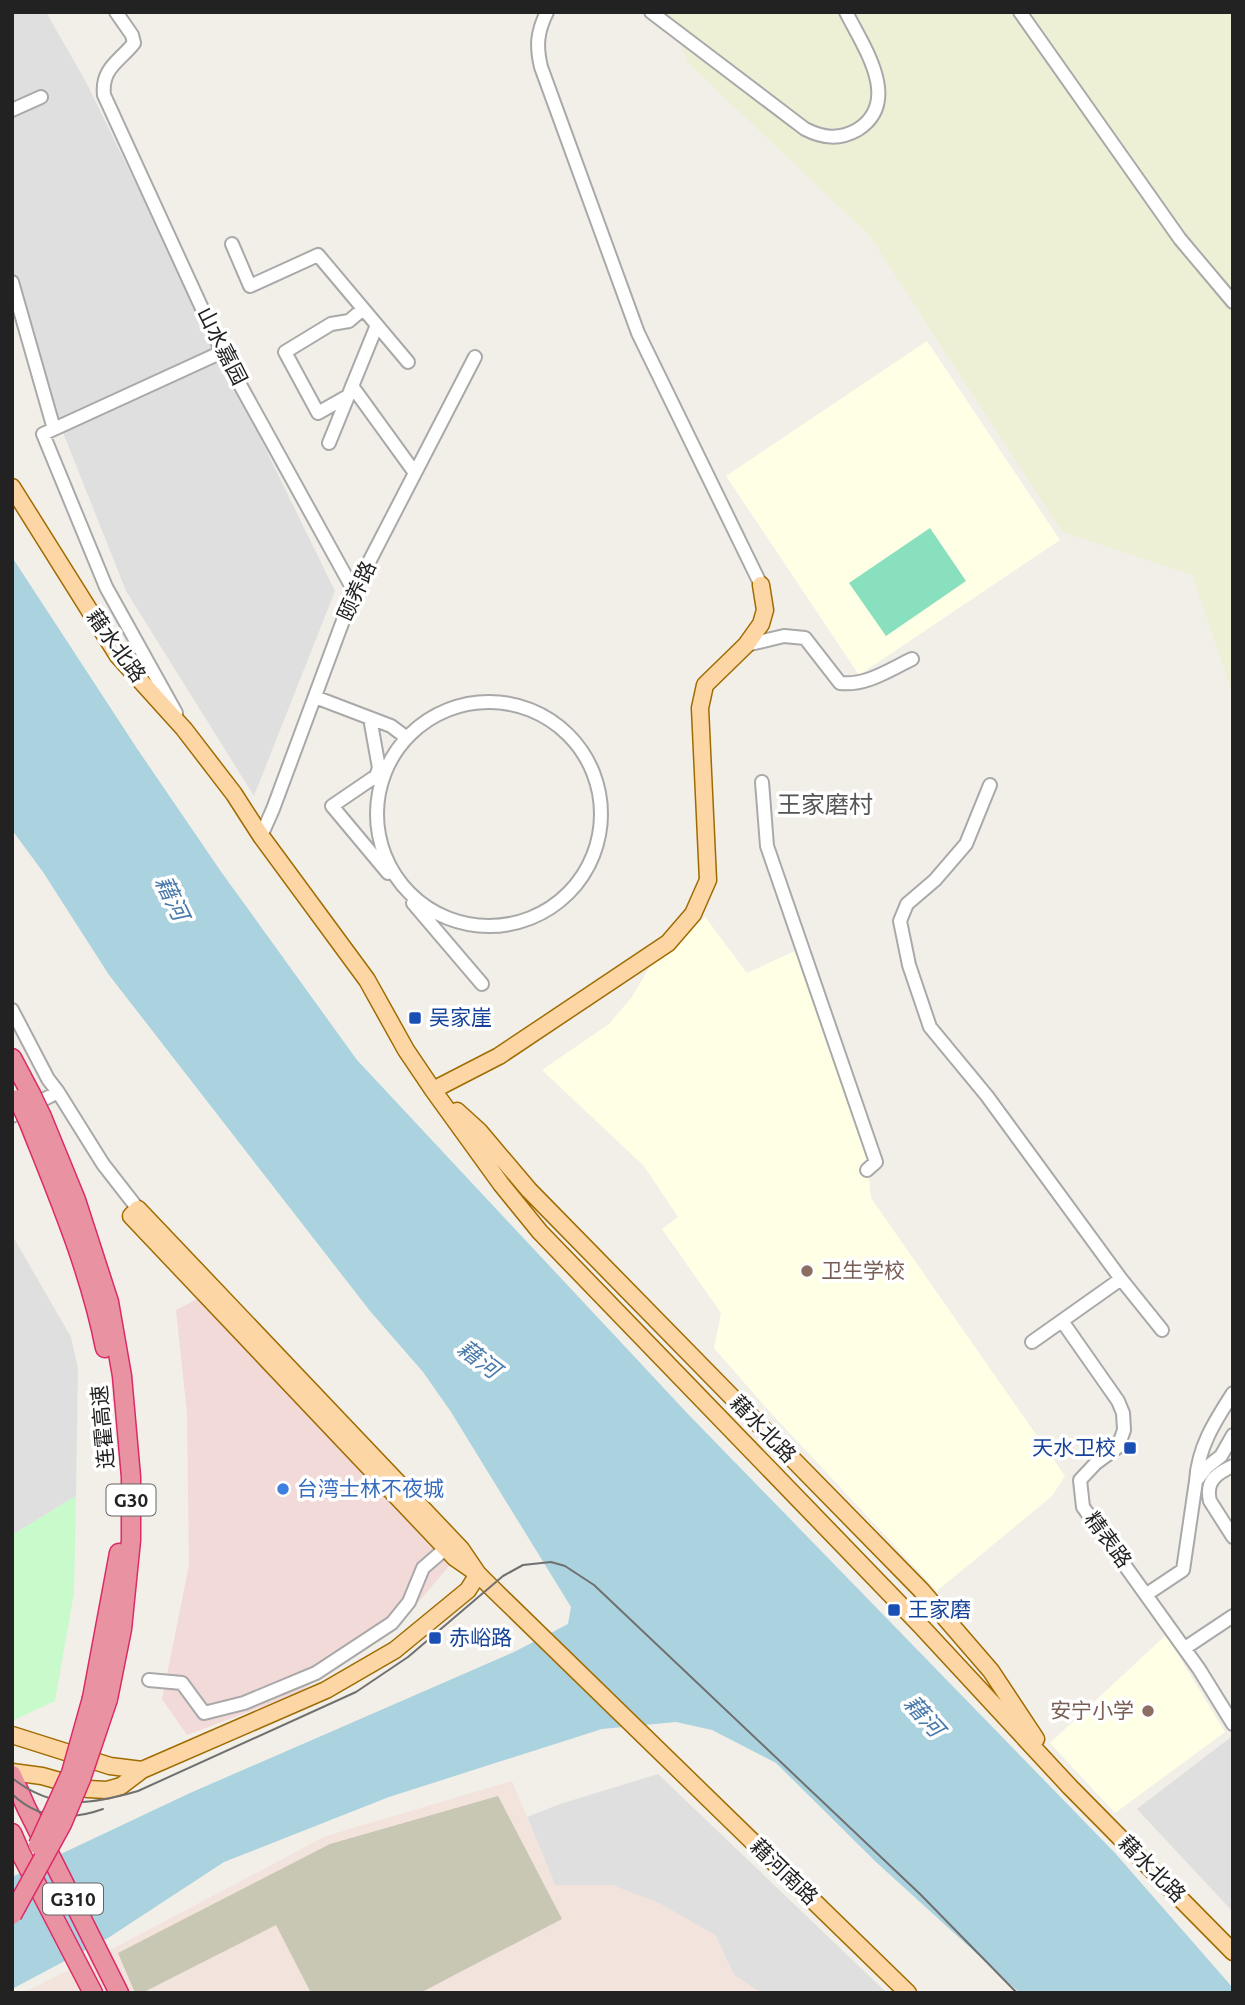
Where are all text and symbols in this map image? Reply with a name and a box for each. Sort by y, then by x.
street label: 山水嘉园 [193,303,253,388]
street label: 颐养路 [332,557,380,624]
street label: 藉水北路 [82,604,151,686]
district label: 王家磨村 [777,791,873,818]
water label: 藉河 [151,872,196,928]
place label: 吴家崖 [429,1005,492,1029]
marker: 吴家崖 [407,1010,423,1026]
place label: 卫生学校 [821,1258,905,1282]
marker: 卫生学校 [799,1263,815,1279]
water label: 藉河 [453,1335,508,1385]
street label: 连霍高速 [86,1384,118,1470]
street label: 藉水北路 [726,1390,802,1467]
place label: 天水卫校 [1032,1435,1116,1459]
marker: 天水卫校 [1122,1440,1138,1456]
place label: 台湾士林不夜城 [297,1476,444,1500]
marker: 台湾士林不夜城 [275,1481,291,1497]
road number: G30 [106,1484,156,1516]
street label: 精表路 [1081,1507,1137,1572]
place label: 王家磨 [908,1597,971,1621]
marker: 王家磨 [886,1602,902,1618]
place label: 赤峪路 [449,1625,512,1649]
marker: 赤峪路 [427,1630,443,1646]
water label: 藉河 [900,1690,952,1744]
place label: 安宁小学 [1050,1698,1134,1722]
marker: 安宁小学 [1140,1703,1156,1719]
street label: 藉水北路 [1115,1830,1191,1906]
street label: 藉河南路 [746,1833,823,1909]
road number: G310 [43,1884,103,1914]

